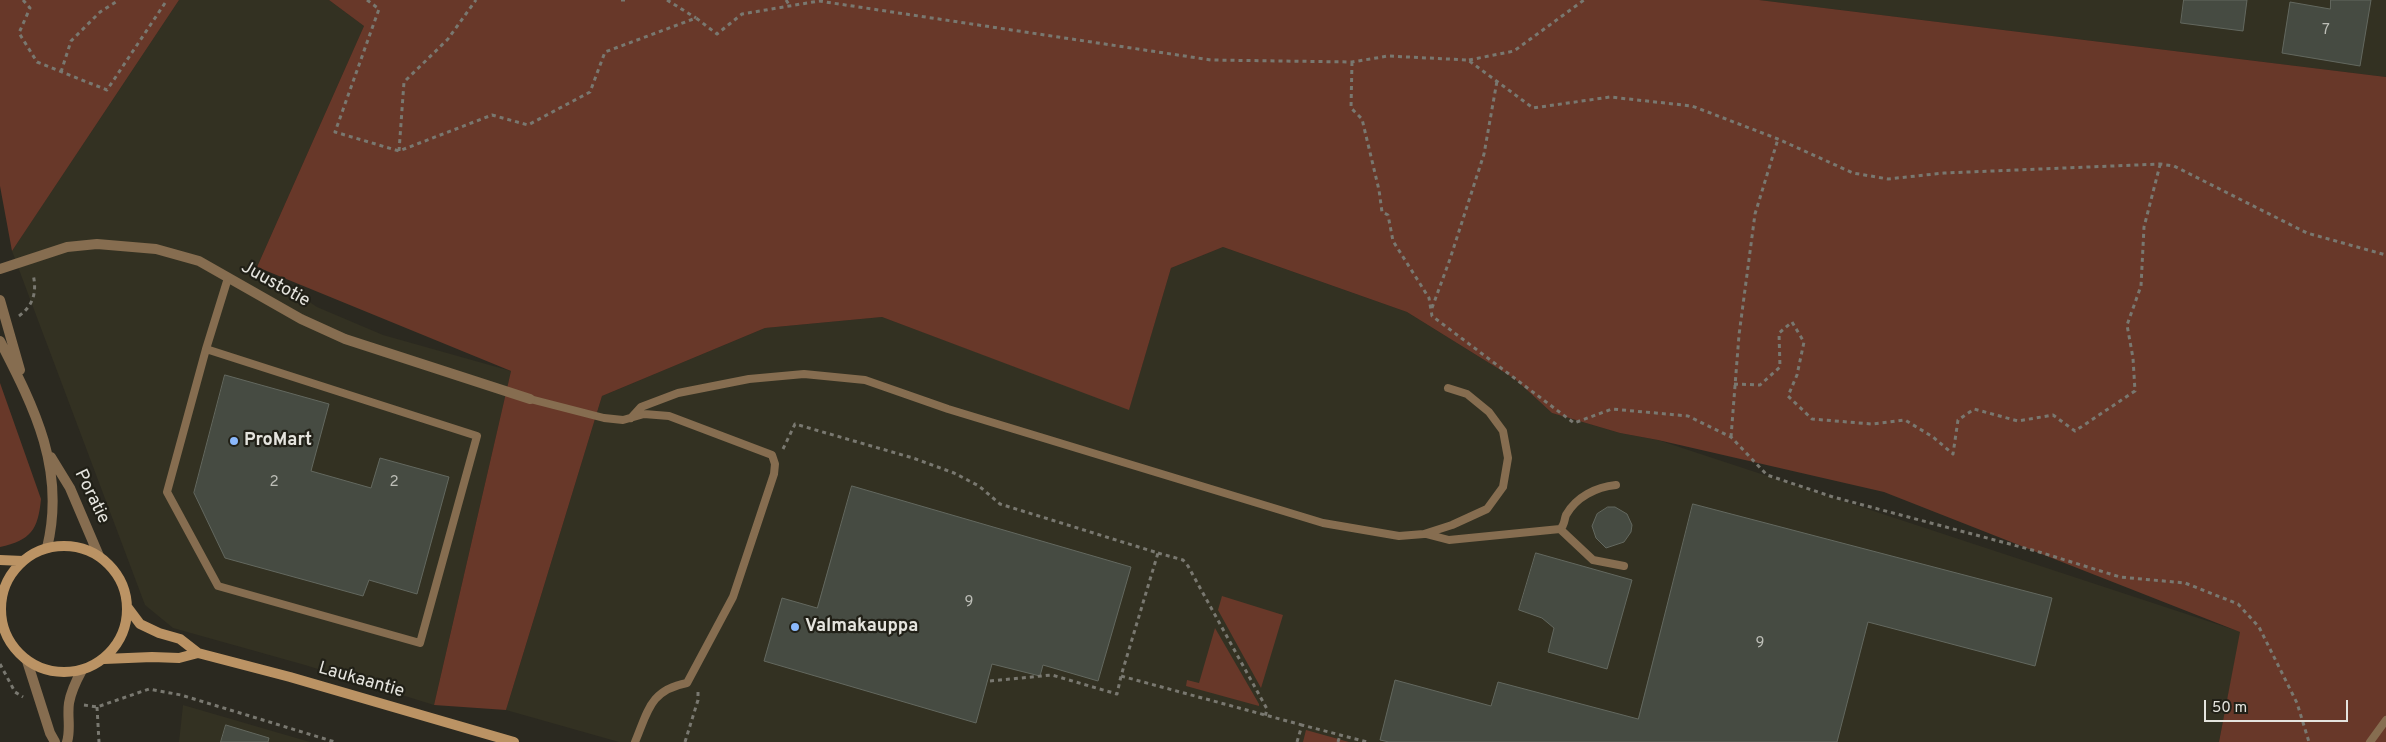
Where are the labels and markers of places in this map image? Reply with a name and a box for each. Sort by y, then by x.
place label: ProMart [244,430,312,452]
marker: ProMart [228,435,240,447]
place label: Valmakauppa [805,616,918,638]
marker: Valmakauppa [789,621,801,633]

